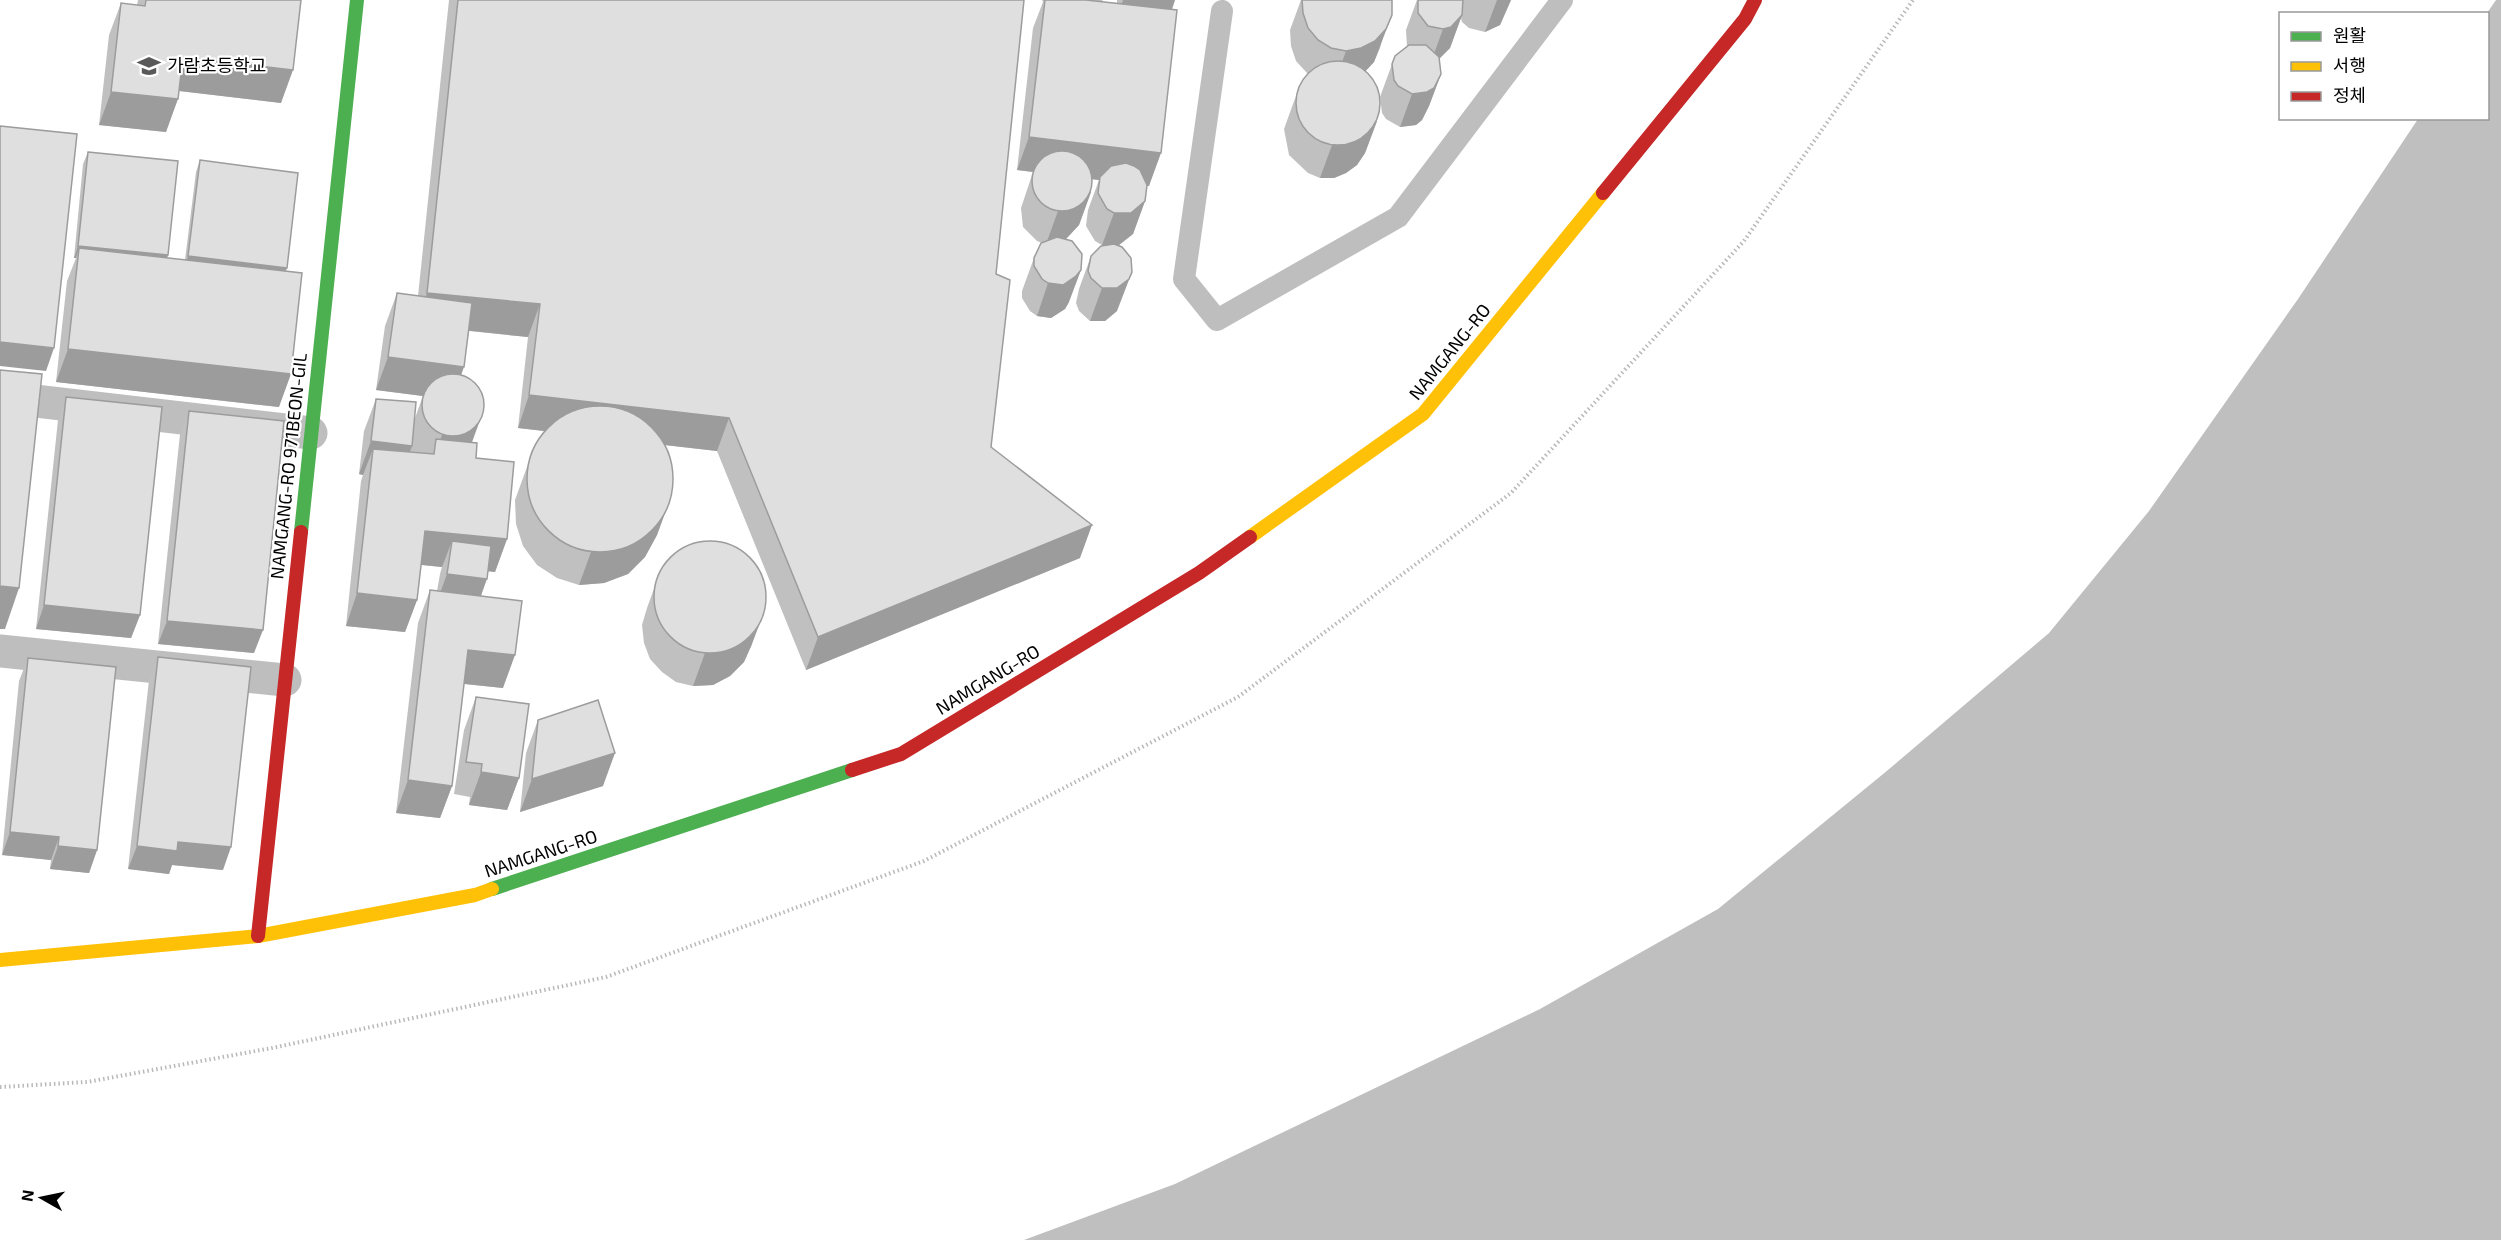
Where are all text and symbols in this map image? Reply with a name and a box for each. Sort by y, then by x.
legend [2279,12,2489,120]
text: 원활 [2333,24,2366,46]
school or university icon: 가람초등학교 [136,53,162,79]
place label: 가람초등학교 [167,54,266,76]
text: 서행 [2333,54,2366,76]
text: 정체 [2333,84,2366,106]
street label: NAMGANG-RO [1404,299,1495,404]
street label: NAMGANG-RO 971BEON-GIL [265,352,311,580]
street label: NAMGANG-RO [932,639,1043,719]
street label: NAMGANG-RO [481,824,600,882]
north arrow [12,1168,72,1228]
text: N [16,1188,37,1203]

